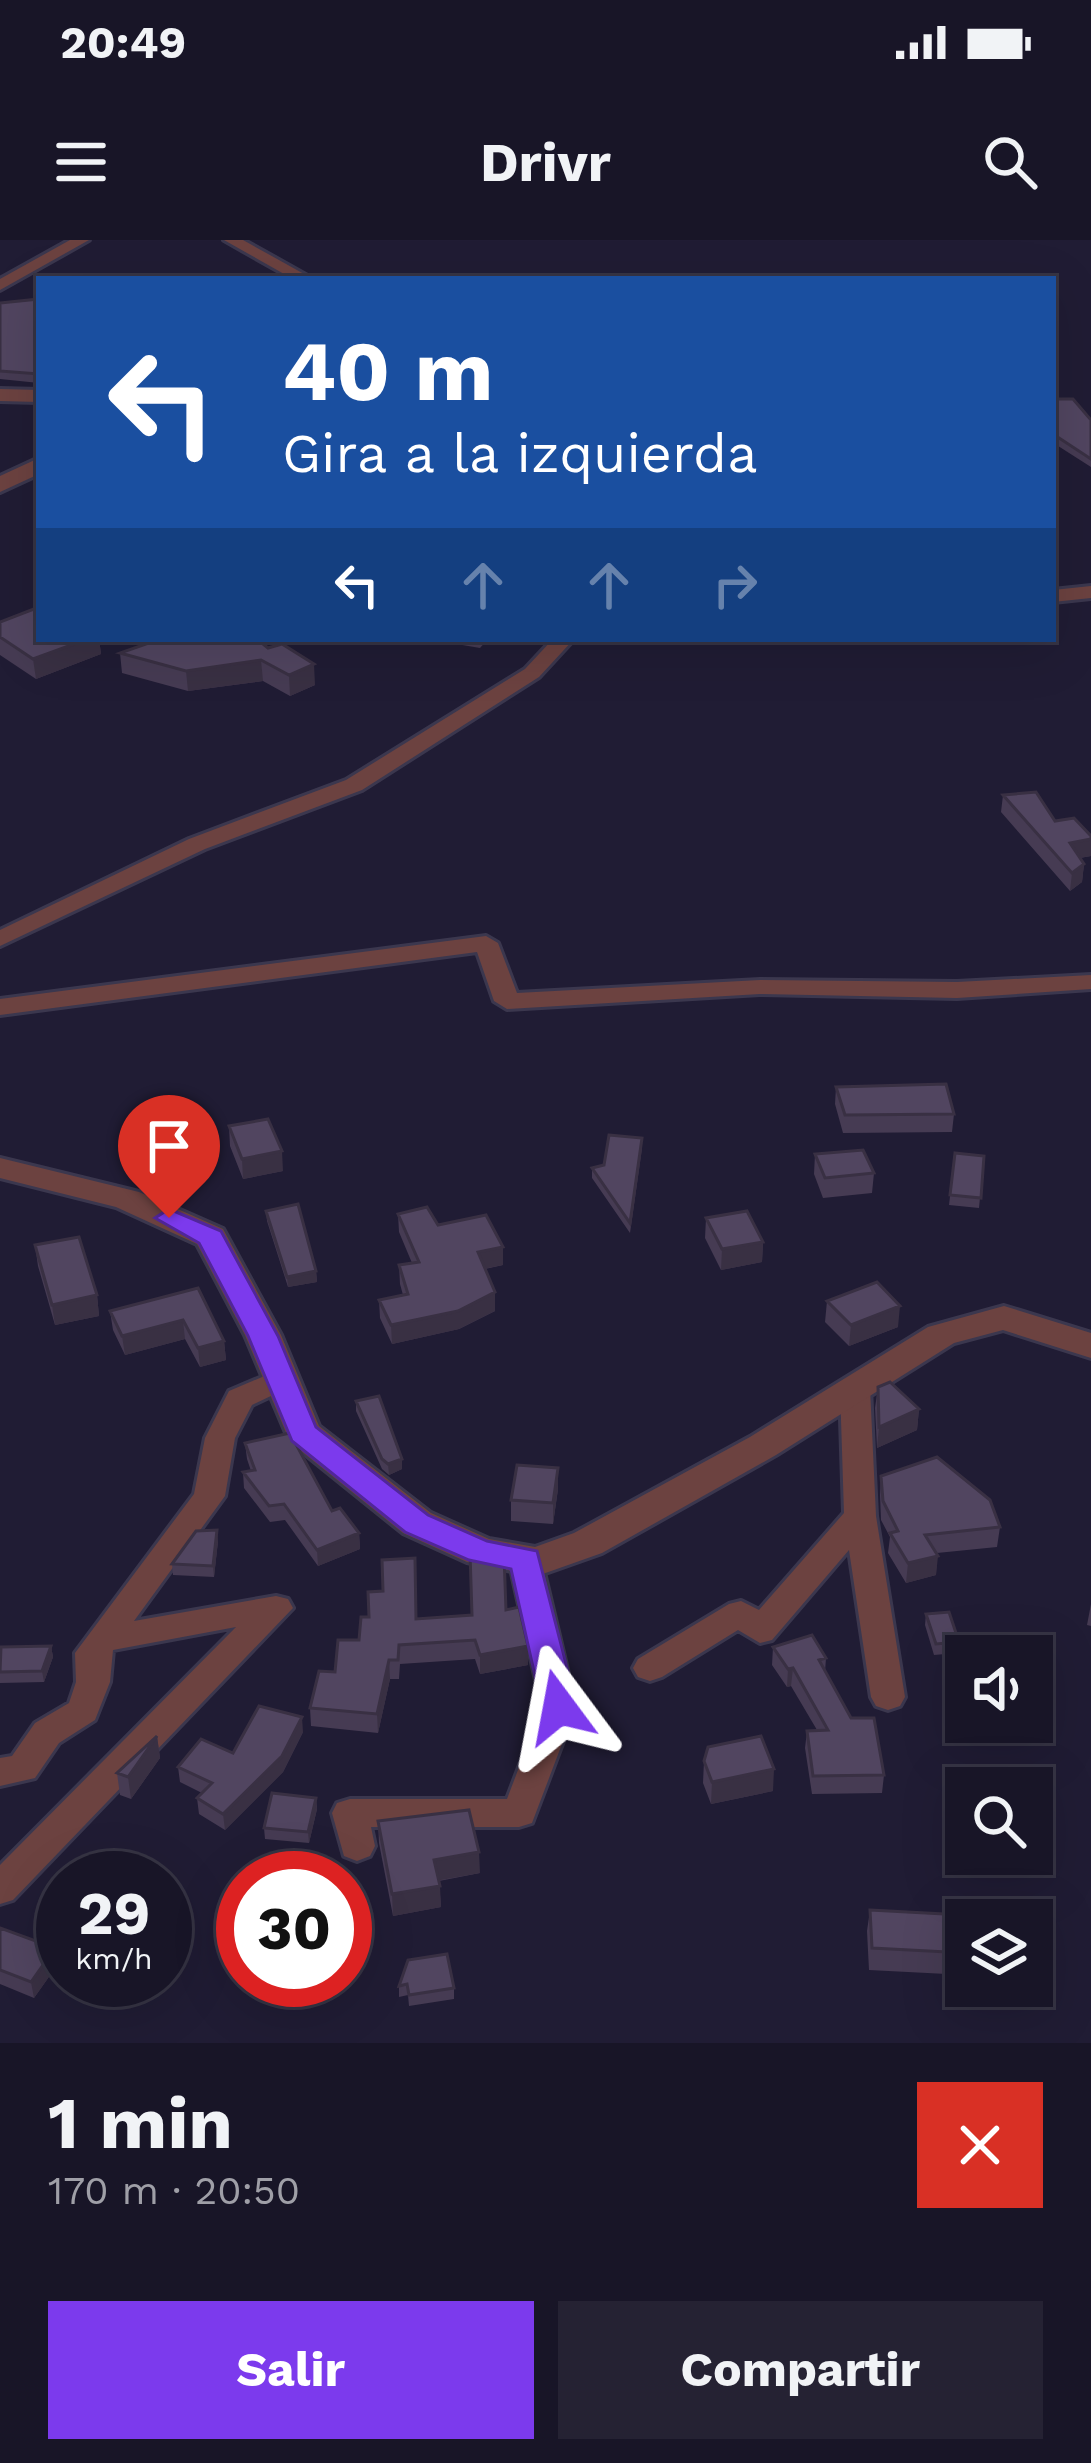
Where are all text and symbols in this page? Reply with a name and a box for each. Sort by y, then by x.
text: 20:49 [60,16,186,69]
icon: menu [48,129,114,195]
icon: search [977,129,1043,195]
text: Drivr [480,131,611,194]
text: 40 m [282,322,493,420]
icon: left [84,324,240,480]
text: Gira a la izquierda [282,422,758,485]
icon: left [324,552,390,618]
icon: ahead [450,552,516,618]
icon: ahead [576,552,642,618]
icon: right [702,552,768,618]
pin [118,1095,220,1218]
icon: arrive [136,1113,202,1179]
map controls [945,1635,1053,2007]
button: sound [945,1635,1053,1743]
position arrow [496,1644,622,1770]
button: search [945,1767,1053,1875]
speed limit sign: 30 [216,1851,372,2007]
text: 29 [78,1878,150,1949]
button: layers [945,1899,1053,2007]
text: km/h [75,1941,153,1976]
text: 1 min [48,2081,233,2165]
button: close [917,2082,1043,2208]
text: 170 m · 20:50 [48,2168,300,2213]
button: Salir [48,2301,534,2439]
button: Compartir [558,2301,1043,2439]

